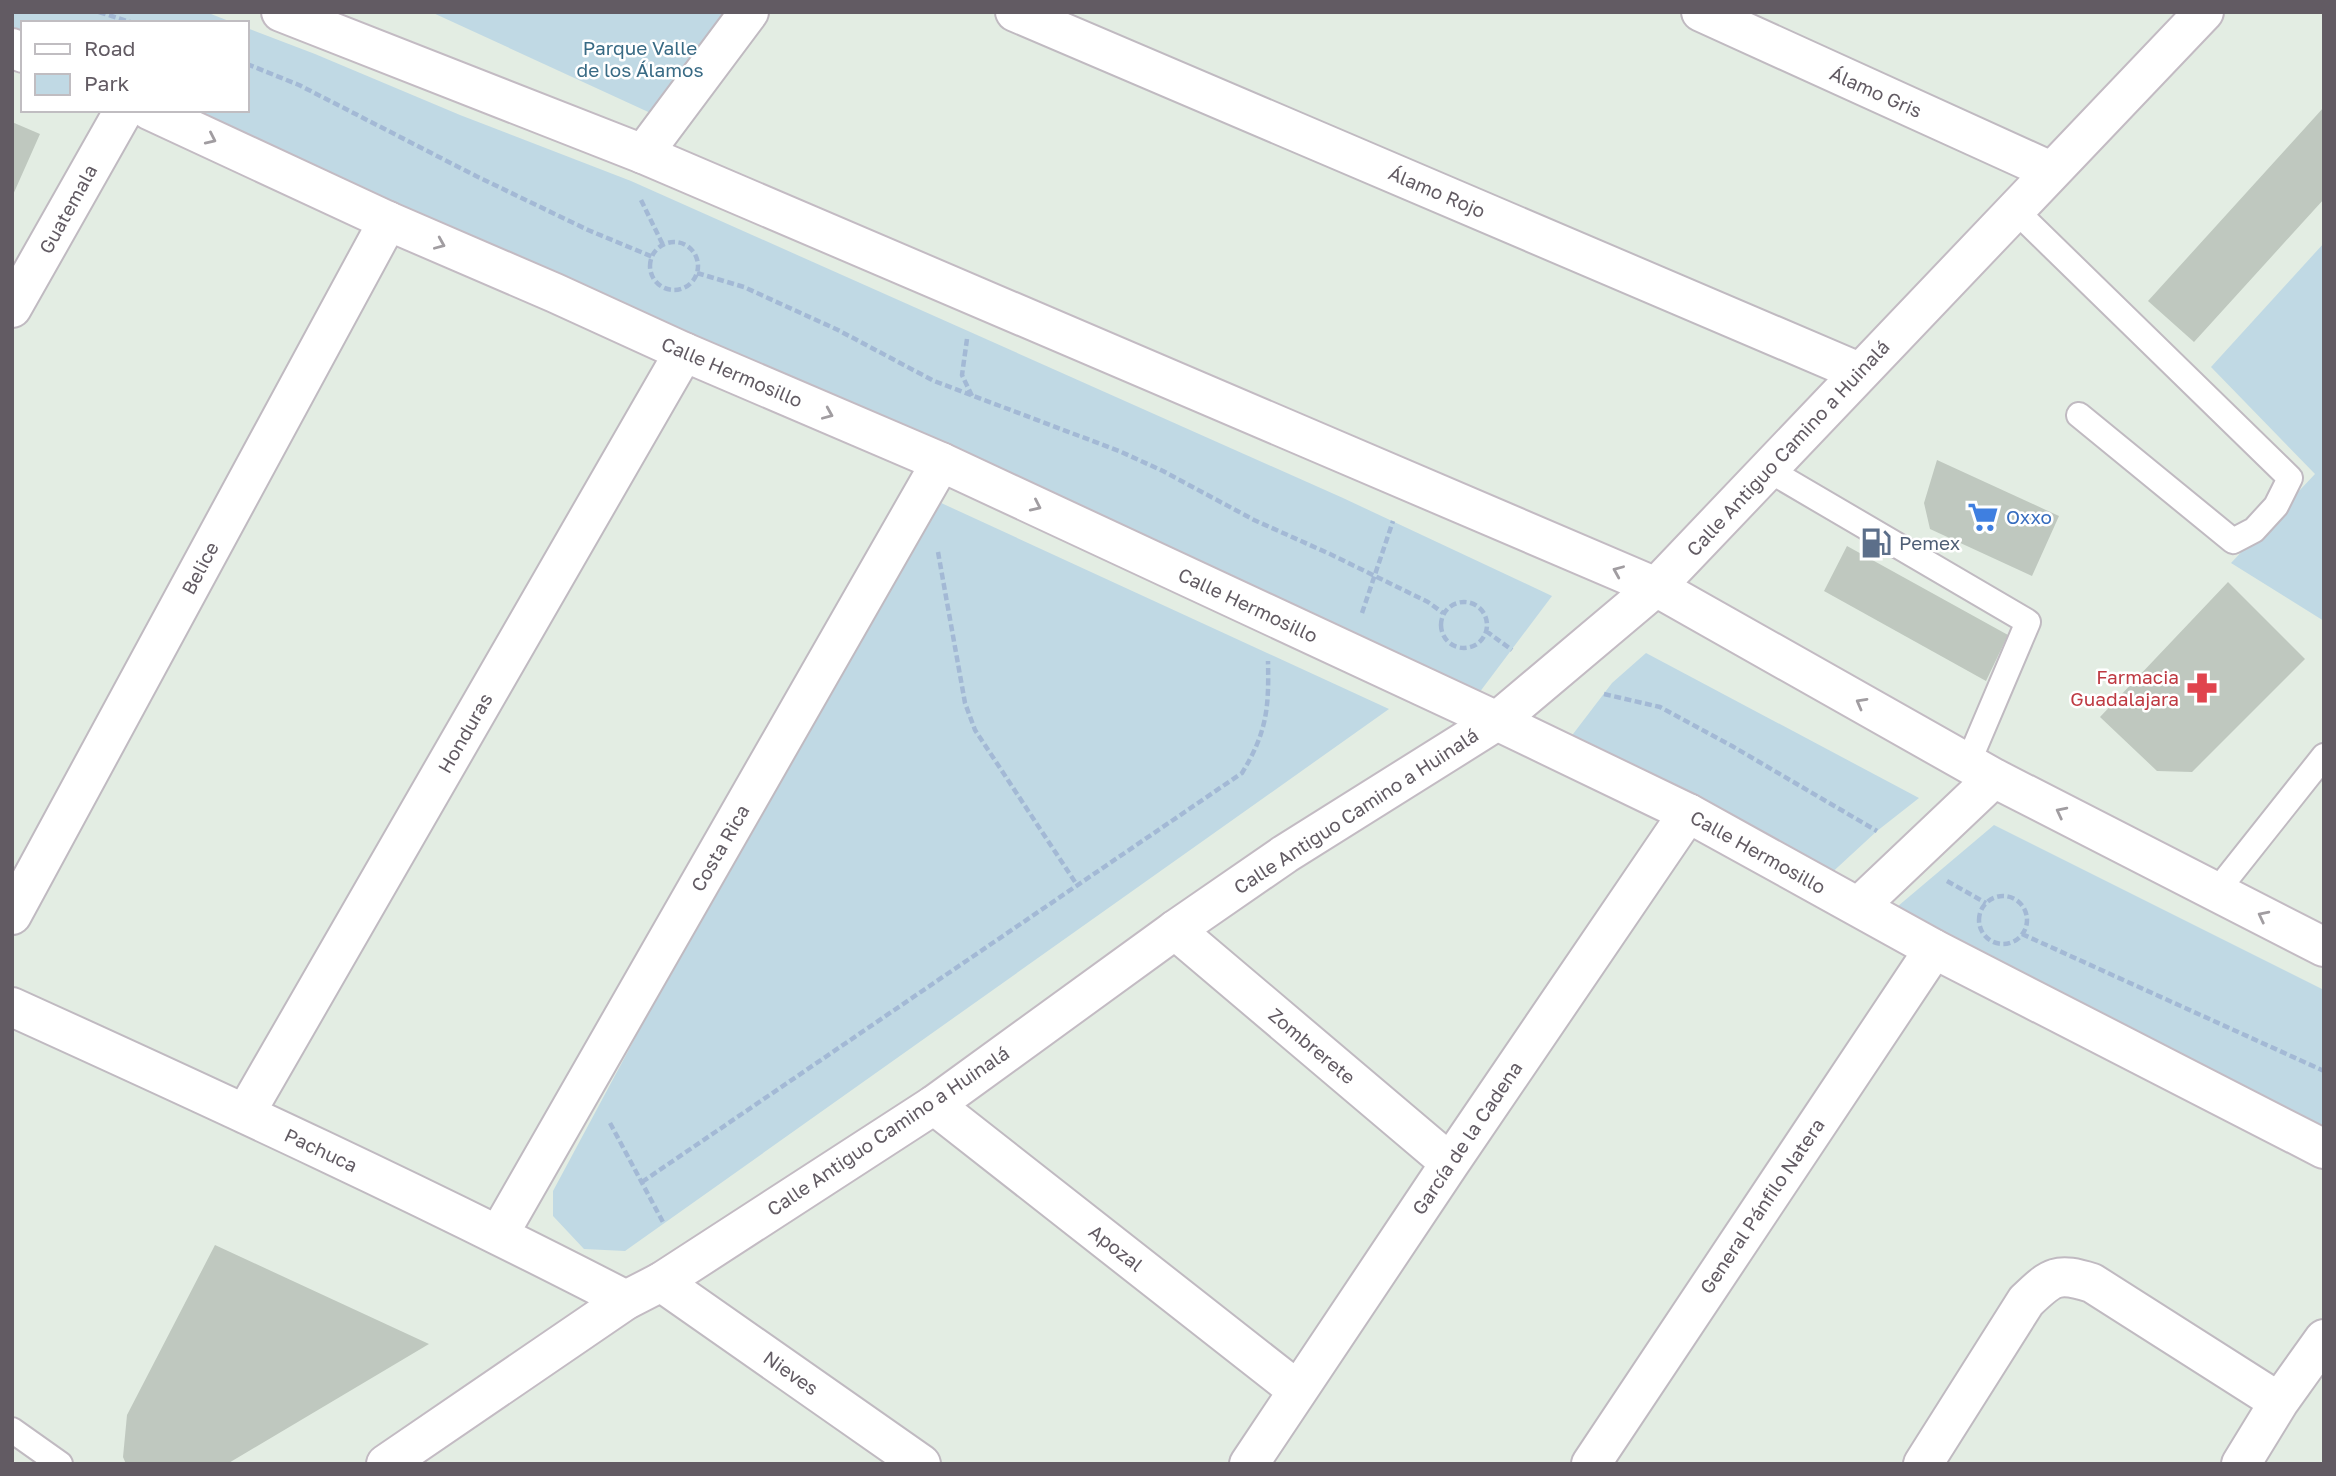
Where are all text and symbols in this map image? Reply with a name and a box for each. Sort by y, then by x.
legend [21,21,248,112]
text: Road [84,35,135,61]
park label: Parque Valle de los Álamos [576,36,704,81]
street label: Álamo Gris [1827,61,1926,122]
text: Park [84,70,130,96]
one-way arrow [204,131,216,145]
street label: Guatemala [34,160,101,257]
street label: Álamo Rojo [1385,161,1489,222]
one-way arrow [433,236,445,250]
street label: Calle Hermosillo [658,331,806,412]
street label: Calle Antiguo Camino a Huinalá [1681,335,1894,560]
one-way arrow [821,405,833,419]
one-way arrow [1029,498,1041,512]
supermarket icon: Oxxo [1966,500,2000,534]
place label: Oxxo [2006,505,2052,528]
fuel station icon: Pemex [1859,526,1893,560]
place label: Pemex [1899,531,1960,554]
street label: Belice [176,538,223,598]
street label: Calle Hermosillo [1175,562,1322,647]
one-way arrow [1613,565,1626,579]
place label: Farmacia Guadalajara [2070,665,2179,710]
pharmacy icon: Farmacia Guadalajara [2185,671,2219,705]
street label: Honduras [432,689,497,777]
one-way arrow [1856,698,1869,711]
street label: Calle Antiguo Camino a Huinalá [1229,723,1482,898]
street label: Costa Rica [685,800,754,895]
street label: Calle Hermosillo [1687,805,1830,898]
one-way arrow [2056,807,2068,821]
one-way arrow [2258,911,2270,925]
street label: Zombrerete [1264,1003,1360,1089]
street label: Calle Antiguo Camino a Huinalá [762,1041,1013,1220]
street label: García de la Cadena [1407,1057,1526,1219]
street label: General Pánfilo Natera [1694,1114,1829,1298]
street label: Pachuca [281,1123,361,1176]
street label: Apozal [1085,1219,1148,1276]
street label: Nieves [759,1346,823,1400]

